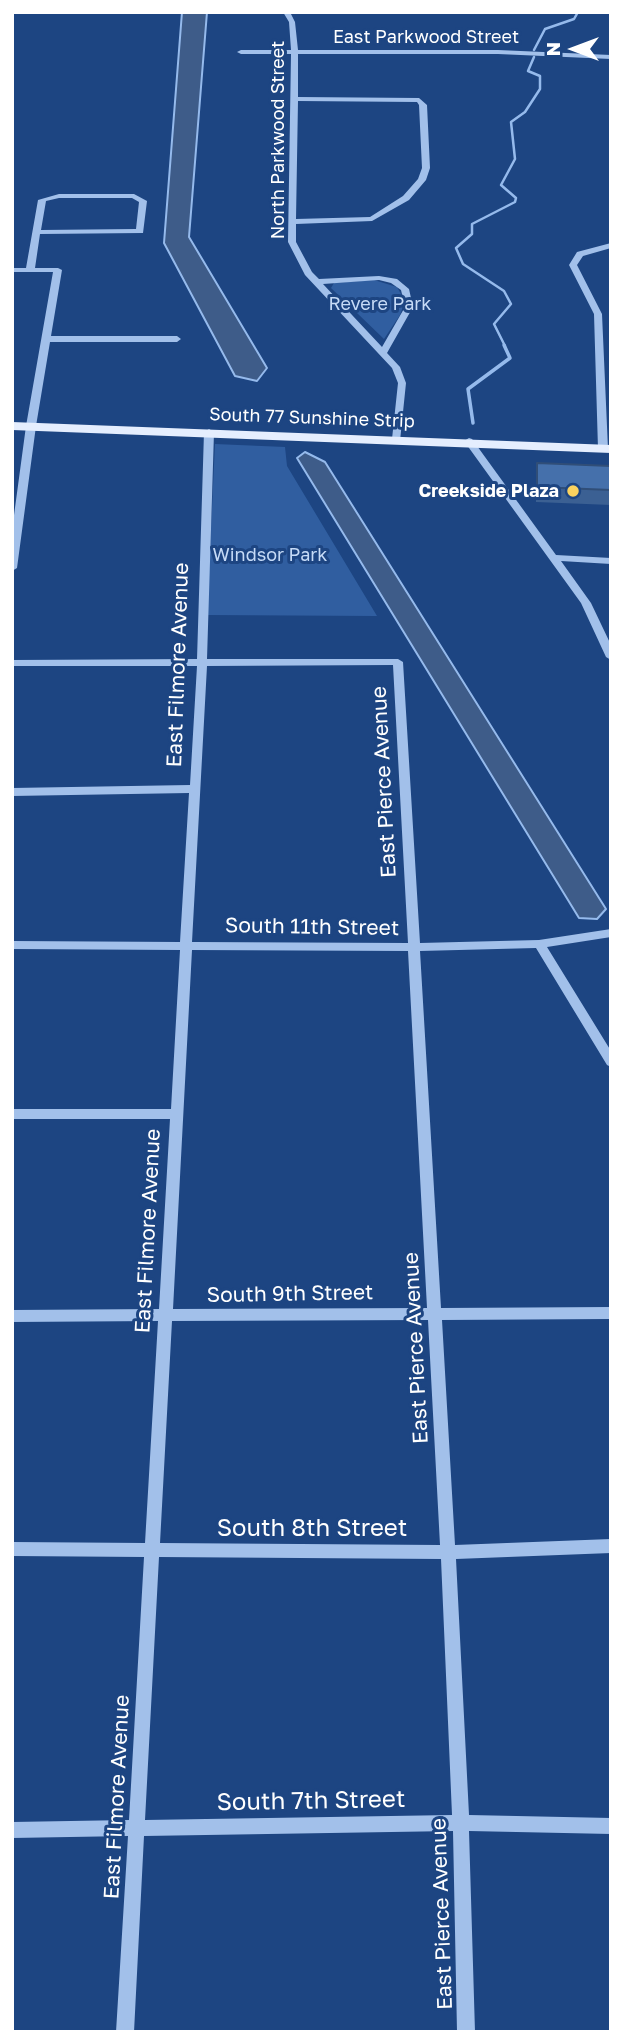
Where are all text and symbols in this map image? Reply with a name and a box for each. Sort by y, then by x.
north arrow [539,14,609,84]
street label: East Parkwood Street [333,26,519,48]
street label: North Parkwood Street [267,41,289,239]
text: N [541,42,564,56]
park label: Revere Park [328,293,432,315]
street label: South 77 Sunshine Strip [209,404,415,432]
place label: Creekside Plaza [419,480,559,502]
marker: Creekside Plaza [565,483,581,499]
park label: Windsor Park [212,544,328,566]
street label: East Filmore Avenue [162,562,194,768]
street label: East Pierce Avenue [366,686,402,878]
street label: South 11th Street [225,913,399,941]
street label: East Filmore Avenue [130,1128,166,1334]
street label: East Pierce Avenue [398,1252,434,1444]
street label: South 9th Street [206,1280,374,1308]
street label: South 8th Street [217,1514,407,1542]
street label: East Filmore Avenue [99,1694,135,1900]
street label: South 7th Street [216,1785,406,1817]
street label: East Pierce Avenue [426,1818,458,2010]

